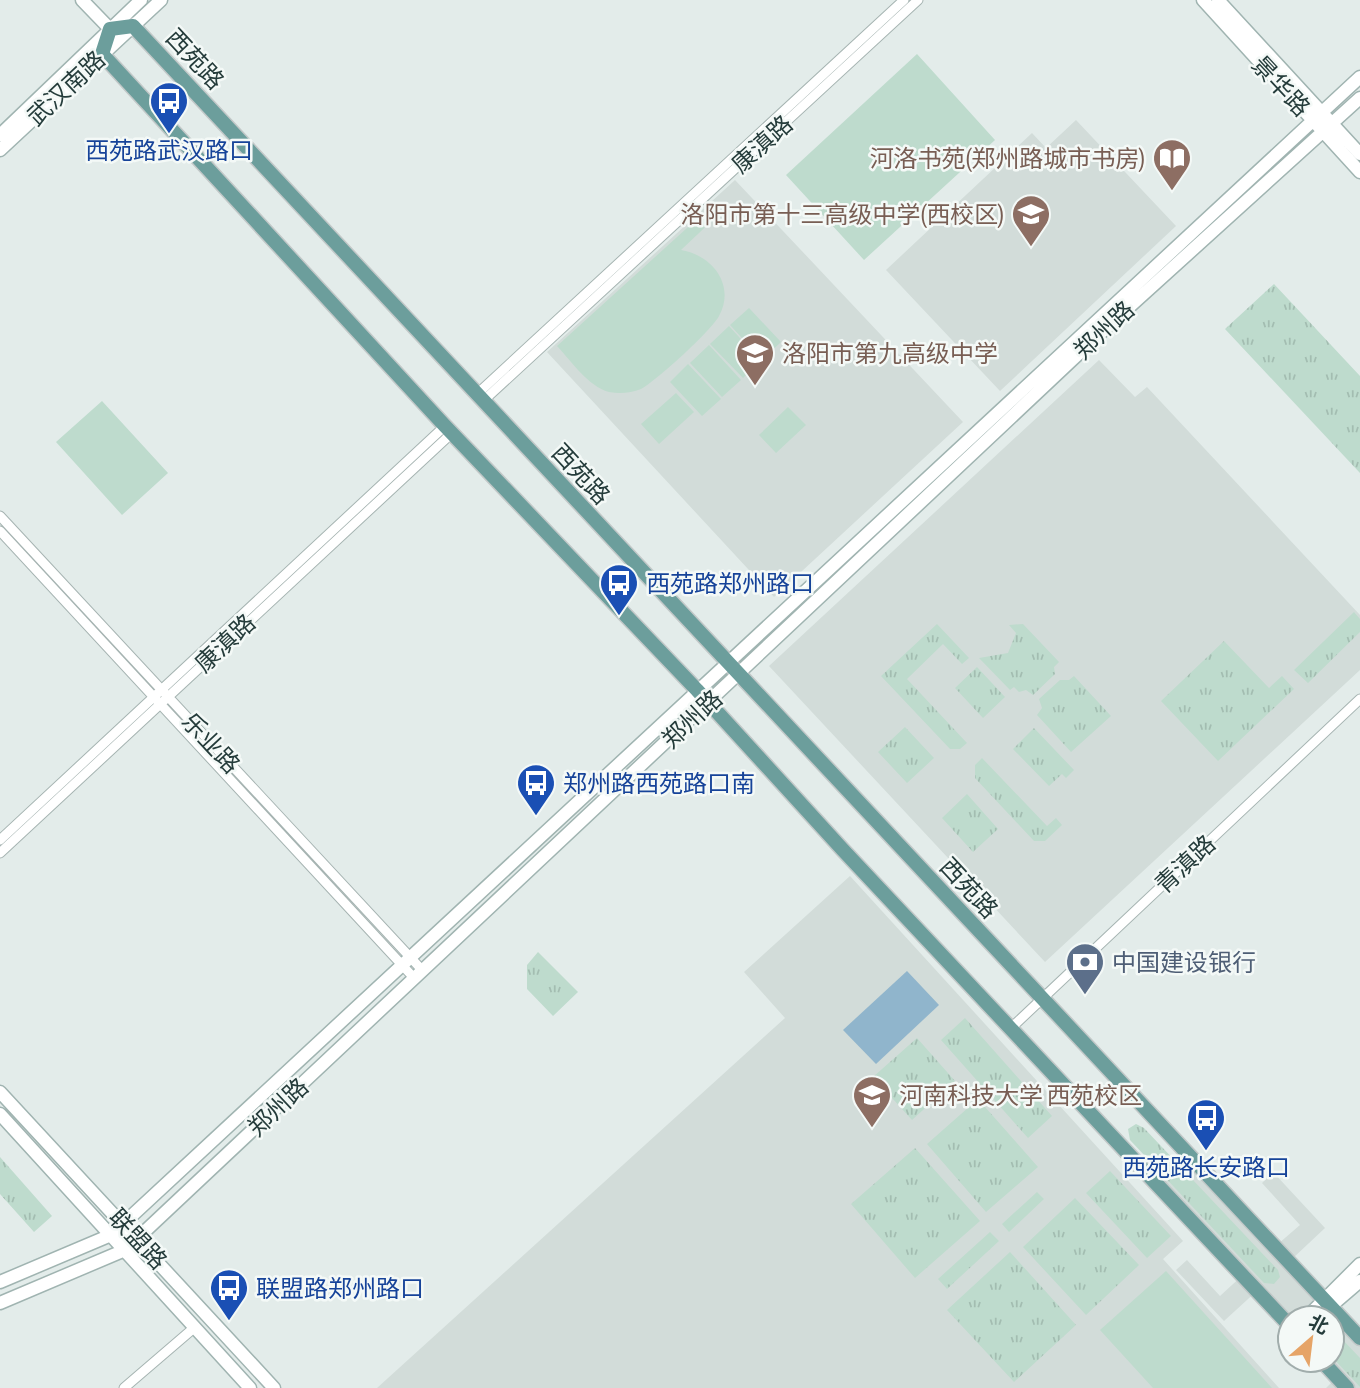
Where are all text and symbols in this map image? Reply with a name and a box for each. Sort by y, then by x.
street label: 西苑路 [161,23,229,95]
street label: 武汉南路 [22,45,110,131]
street label: 景华路 [1247,50,1315,122]
bus stop icon: 西苑路武汉路口 [148,80,190,135]
street label: 康滇路 [726,110,798,178]
place label: 西苑路武汉路口 [85,137,253,164]
library icon: 河洛书苑(郑州路城市书房) [1151,137,1193,192]
place label: 河洛书苑(郑州路城市书房) [869,145,1145,172]
school or university icon: 洛阳市第十三高级中学(西校区) [1010,193,1052,248]
place label: 洛阳市第十三高级中学(西校区) [680,201,1004,228]
street label: 郑州路 [1068,296,1140,364]
school or university icon: 洛阳市第九高级中学 [734,332,776,387]
place label: 洛阳市第九高级中学 [782,340,998,367]
street label: 西苑路 [547,438,615,510]
bus stop icon: 西苑路郑州路口 [598,562,640,617]
place label: 西苑路郑州路口 [646,570,814,597]
street label: 康滇路 [189,609,261,677]
street label: 郑州路 [656,685,728,753]
street label: 乐业路 [177,707,245,779]
bus stop icon: 郑州路西苑路口南 [515,762,557,817]
place label: 郑州路西苑路口南 [563,770,755,797]
street label: 青滇路 [1149,830,1221,898]
street label: 西苑路 [935,852,1003,924]
bank icon: 中国建设银行 [1064,941,1106,996]
place label: 中国建设银行 [1112,949,1256,976]
street label: 郑州路 [242,1073,314,1141]
school or university icon: 河南科技大学 西苑校区 [851,1074,893,1129]
place label: 河南科技大学 西苑校区 [899,1082,1142,1109]
bus stop icon: 西苑路长安路口 [1185,1097,1227,1152]
place label: 西苑路长安路口 [1122,1154,1290,1181]
street label: 联盟路 [104,1203,172,1275]
bus stop icon: 联盟路郑州路口 [208,1267,250,1322]
place label: 联盟路郑州路口 [256,1275,424,1302]
north arrow [1276,1304,1346,1374]
text: 北 [1305,1310,1333,1338]

